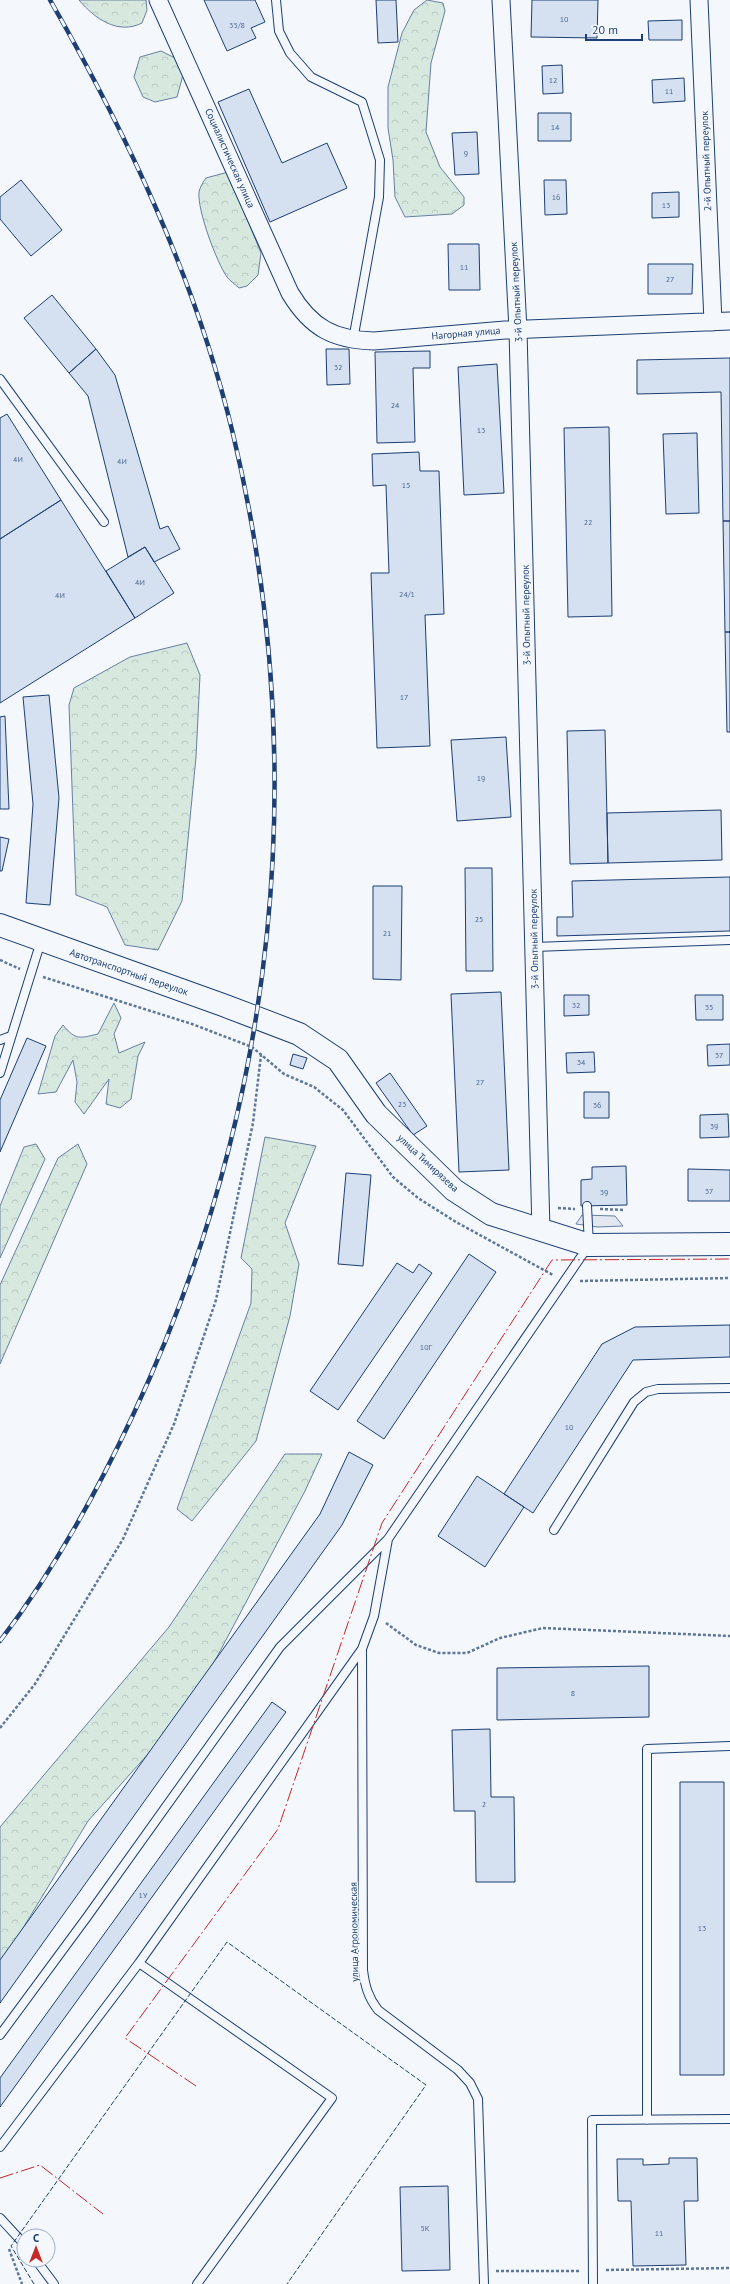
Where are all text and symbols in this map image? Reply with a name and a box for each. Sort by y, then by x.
house number: 10 [560,14,569,24]
scale bar [586,16,642,42]
house number: 35/8 [229,20,245,30]
text: 20 m [592,22,618,37]
house number: 12 [549,75,557,85]
house number: 11 [665,86,673,96]
street label: Социалистическая улица [202,106,258,210]
street label: 2-й Опытный переулок [698,110,714,211]
house number: 14 [551,122,560,132]
house number: 9 [464,148,468,158]
house number: 16 [552,192,560,202]
house number: 13 [662,200,670,210]
street label: 3-й Опытный переулок [507,241,525,343]
house number: 11 [460,262,468,272]
house number: 27 [666,274,674,284]
street label: Нагорная улица [431,324,501,342]
house number: 32 [334,362,342,372]
house number: 24 [391,400,400,410]
house number: 13 [477,425,485,435]
house number: 4И [13,454,23,464]
house number: 4И [117,456,127,466]
house number: 15 [402,480,410,490]
house number: 22 [584,517,592,527]
street label: 3-й Опытный переулок [519,564,533,665]
house number: 4И [135,577,145,587]
house number: 24/1 [399,589,415,599]
house number: 4И [55,590,65,600]
house number: 17 [400,692,408,702]
house number: 19 [477,773,485,783]
street label: 3-й Опытный переулок [527,888,541,989]
house number: 25 [475,914,483,924]
house number: 21 [383,928,391,938]
street label: Автотранспортный переулок [68,946,190,999]
house number: 32 [572,1000,580,1010]
house number: 35 [705,1002,713,1012]
house number: 37 [715,1050,723,1060]
house number: 34 [577,1057,586,1067]
house number: 27 [476,1077,484,1087]
house number: 23 [398,1099,406,1109]
house number: 36 [593,1100,601,1110]
house number: 39 [710,1121,718,1131]
street label: улица Тимирязева [395,1131,461,1195]
house number: 37 [705,1186,713,1196]
house number: 39 [600,1187,608,1197]
house number: 10Г [420,1342,433,1352]
house number: 10 [565,1422,574,1432]
house number: 8 [571,1688,575,1698]
house number: 2 [482,1799,486,1809]
street label: улица Агрономическая [347,1882,361,1982]
house number: 1У [139,1890,148,1900]
house number: 13 [698,1923,706,1933]
house number: 5К [420,2223,430,2233]
north arrow [16,2228,56,2268]
house number: 11 [655,2228,663,2238]
text: С [33,2231,39,2245]

